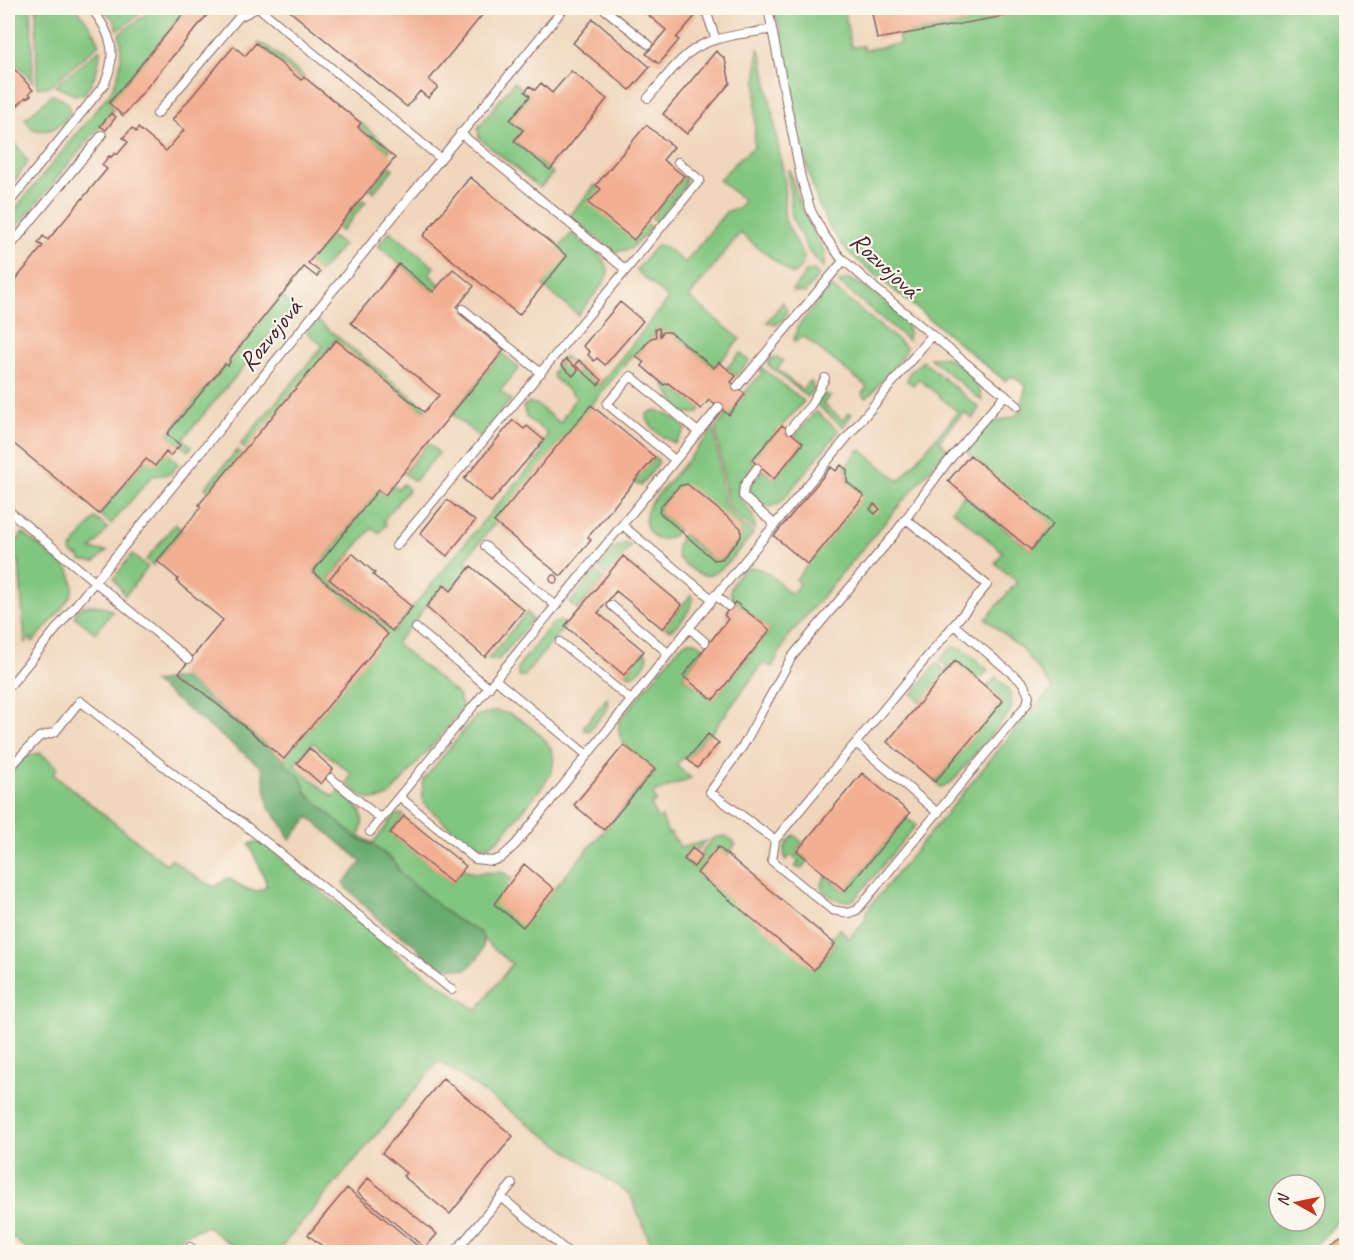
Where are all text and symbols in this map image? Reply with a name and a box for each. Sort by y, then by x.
street label: Rozvojová [843,225,929,307]
street label: Rozvojová [231,290,311,378]
north arrow [1267,1173,1327,1233]
text: N [1273,1191,1294,1207]

